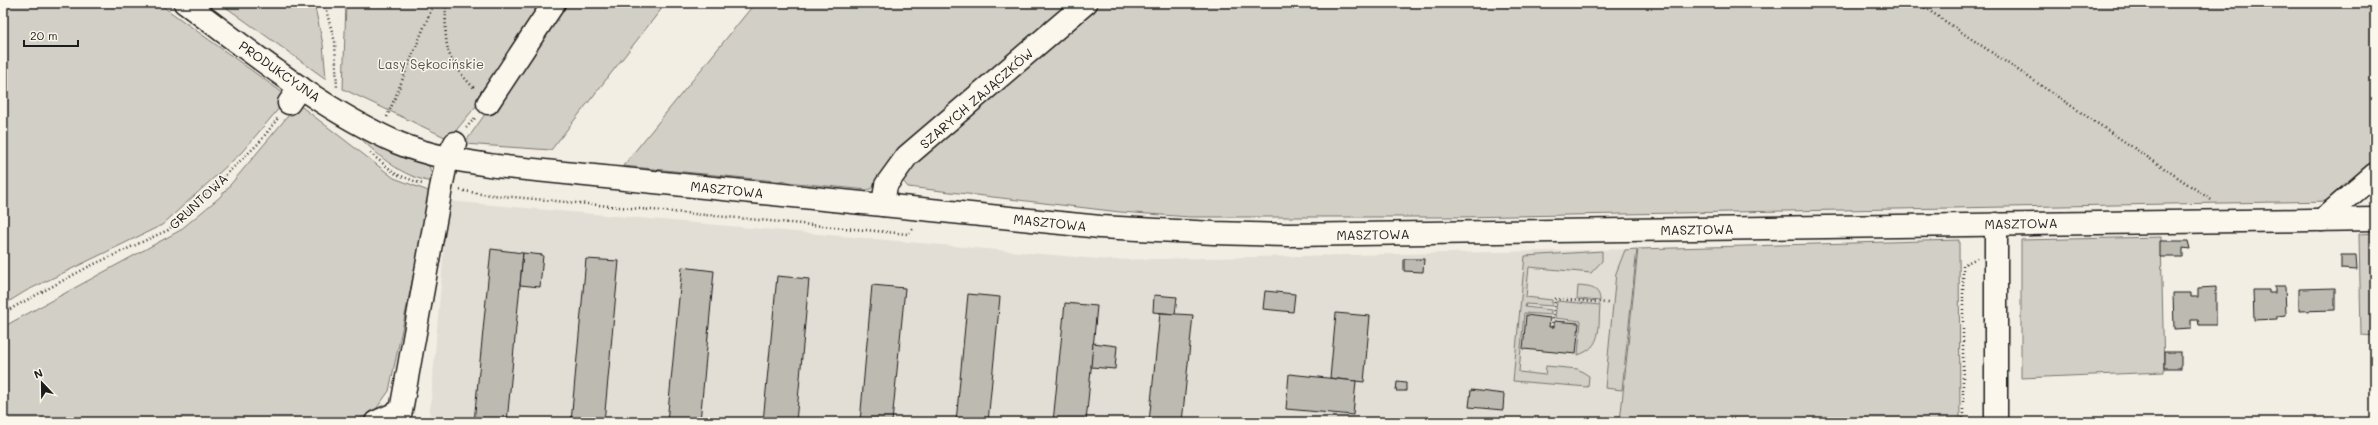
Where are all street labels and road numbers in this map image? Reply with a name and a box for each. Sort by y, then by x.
street label: PRODUKCYJNA [236,37,324,105]
street label: SZARYCH ZAJĄCZKÓW [916,44,1036,152]
street label: GRUNTOWA [165,169,231,233]
street label: MASZTOWA [690,177,764,201]
street label: MASZTOWA [1013,210,1087,234]
street label: MASZTOWA [1984,214,2058,232]
street label: MASZTOWA [1660,220,1734,238]
street label: MASZTOWA [1336,225,1410,243]

